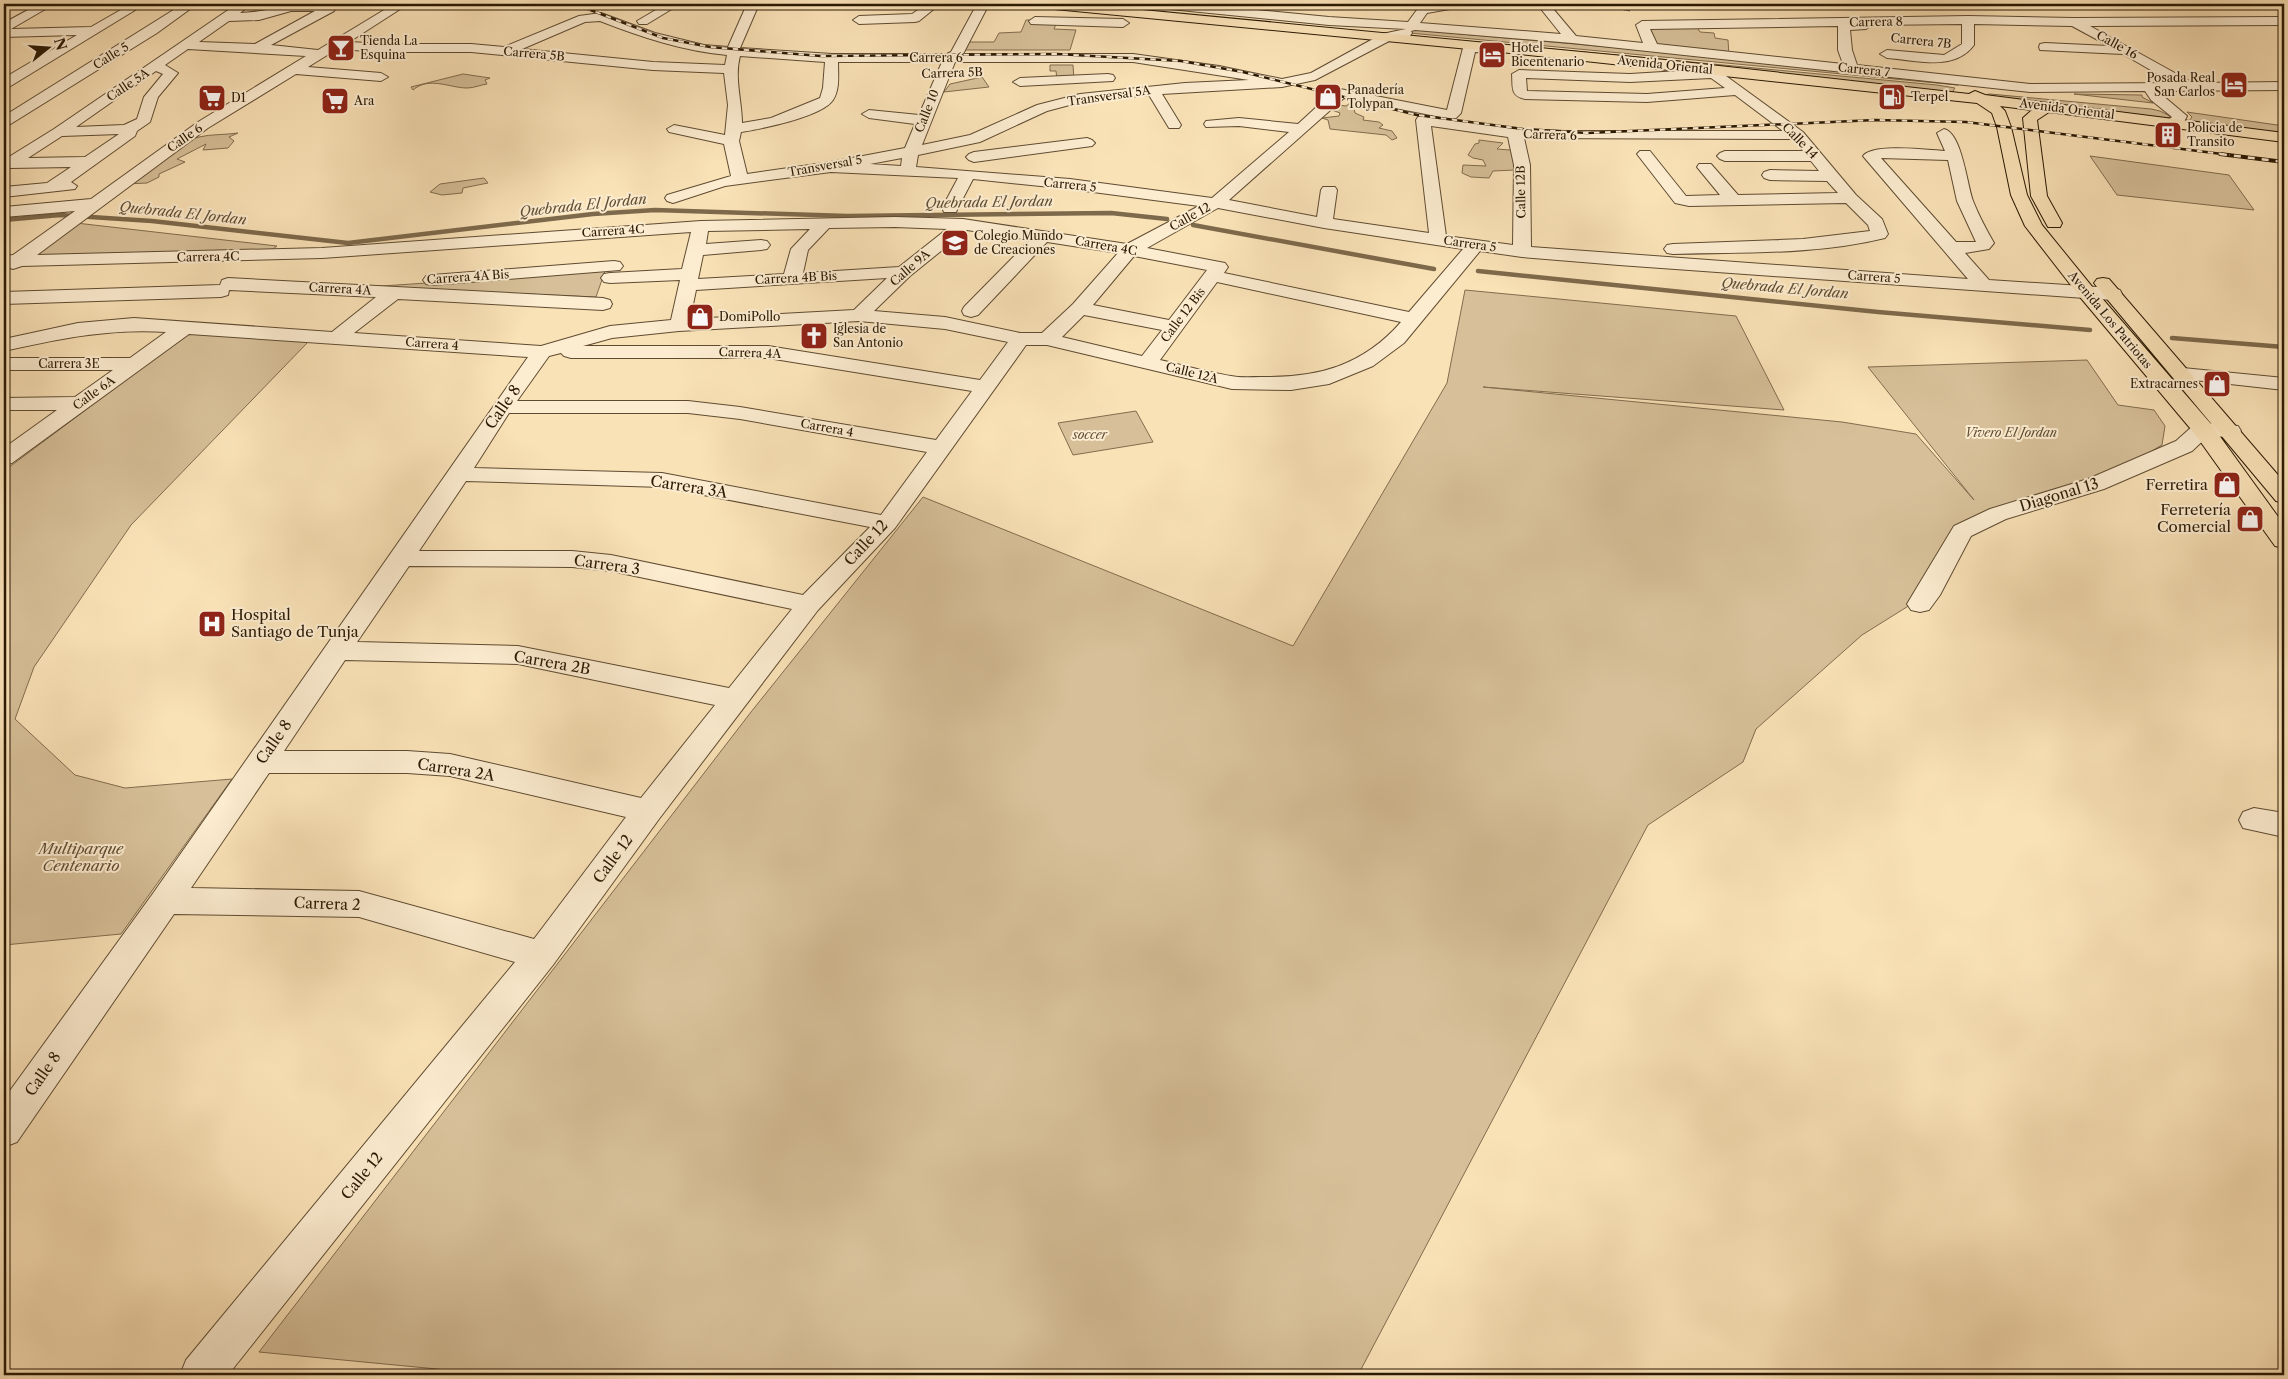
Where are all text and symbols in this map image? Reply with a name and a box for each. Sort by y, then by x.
street label: Carrera 8 [1849,14,1903,29]
north arrow [22,22,72,72]
street label: Calle 16 [2094,27,2140,62]
street label: Carrera 7B [1890,30,1952,51]
bar icon: Tienda La Esquina [326,33,356,63]
place label: Tienda La Esquina [360,33,418,62]
text: N [50,36,71,53]
street label: Calle 5 [90,39,131,72]
hotel icon: Hotel Bicentenario [1477,40,1507,70]
place label: Hotel Bicentenario [1511,40,1584,69]
street label: Carrera 5B [503,43,565,64]
street label: Carrera 6 [909,50,963,65]
street label: Avenida Oriental [1616,52,1714,77]
street label: Carrera 7 [1837,59,1891,80]
street label: Calle 5A [104,64,153,104]
street label: Carrera 5B [921,64,983,81]
place label: Posada Real San Carlos [2146,70,2215,99]
hotel icon: Posada Real San Carlos [2219,70,2249,100]
street label: Transversal 5A [1066,82,1153,109]
shop icon: Panadería Tolypan [1313,82,1343,112]
place label: Panadería Tolypan [1347,82,1405,111]
fuel station icon: Terpel [1877,82,1907,112]
supermarket icon: D1 [197,83,227,113]
supermarket icon: Ara [320,86,350,116]
street label: Calle 10 [911,87,942,135]
place label: Terpel [1911,89,1949,104]
place label: D1 [231,90,246,105]
place label: Ara [353,93,375,108]
street label: Avenida Oriental [2018,95,2116,122]
street label: Calle 14 [1779,119,1821,162]
street label: Calle 6 [164,120,205,155]
building icon: Policia de Transito [2153,120,2183,150]
place label: Policia de Transito [2187,120,2243,149]
street label: Carrera 6 [1523,126,1577,143]
street label: Transversal 5 [787,152,863,179]
street label: Calle 12B [1513,165,1528,219]
street label: Carrera 5 [1043,174,1097,195]
water label: Quebrada El Jordan [518,189,648,221]
water label: Quebrada El Jordan [925,192,1053,212]
water label: Quebrada El Jordan [118,197,248,229]
street label: Calle 12 [1167,199,1213,234]
street label: Carrera 4C [581,221,645,240]
school or university icon: Colegio Mundo de Creaciones [940,228,970,258]
place label: Colegio Mundo de Creaciones [974,228,1063,257]
street label: Carrera 5 [1443,232,1497,255]
street label: Carrera 4C [1074,233,1138,258]
street label: Calle 9A [887,245,934,289]
street label: Carrera 4C [176,248,240,265]
street label: Carrera 4A Bis [426,266,510,287]
street label: Carrera 5 [1847,267,1901,286]
street label: Avenida Los Patriotas [2065,267,2156,372]
street label: Carrera 4B Bis [754,268,837,287]
water label: Quebrada El Jordan [1721,273,1849,303]
street label: Carrera 4A [308,279,373,298]
street label: Calle 12 Bis [1157,284,1208,345]
shop icon: DomiPollo [685,302,715,332]
place label: DomiPollo [719,309,780,324]
church icon: Iglesia de San Antonio [799,321,829,351]
place label: Iglesia de San Antonio [833,321,903,350]
street label: Carrera 4 [405,334,459,353]
street label: Carrera 4A [718,344,783,361]
street label: Carrera 3E [38,356,100,371]
street label: Calle 12A [1164,359,1221,387]
shop icon: Extracarnes [2202,369,2232,399]
street label: Calle 6A [70,372,119,413]
place label: Extracarnes [2130,376,2198,391]
street label: Calle 8 [481,381,525,433]
street label: Carrera 4 [799,415,855,440]
park label: Vivero El Jordan [1965,425,2057,440]
park label: soccer [1072,427,1109,442]
shop icon: Ferretira [2212,470,2242,500]
street label: Carrera 3A [649,471,730,502]
street label: Diagonal 13 [2017,473,2101,516]
place label: Ferretira [2146,475,2208,494]
place label: Ferretería Comercial [2157,500,2232,536]
shop icon: Ferretería Comercial [2235,504,2265,534]
street label: Calle 12 [840,516,892,570]
street label: Carrera 3 [573,550,641,579]
place label: Hospital Santiago de Tunja [231,605,359,641]
hospital icon: Hospital Santiago de Tunja [197,609,227,639]
street label: Carrera 2B [512,646,592,679]
street label: Calle 8 [252,716,296,768]
street label: Carrera 2A [416,754,497,785]
street label: Calle 12 [589,831,637,887]
park label: Multiparque Centenario [37,839,124,875]
street label: Carrera 2 [293,893,361,914]
street label: Calle 8 [21,1048,65,1100]
street label: Calle 12 [337,1148,387,1203]

